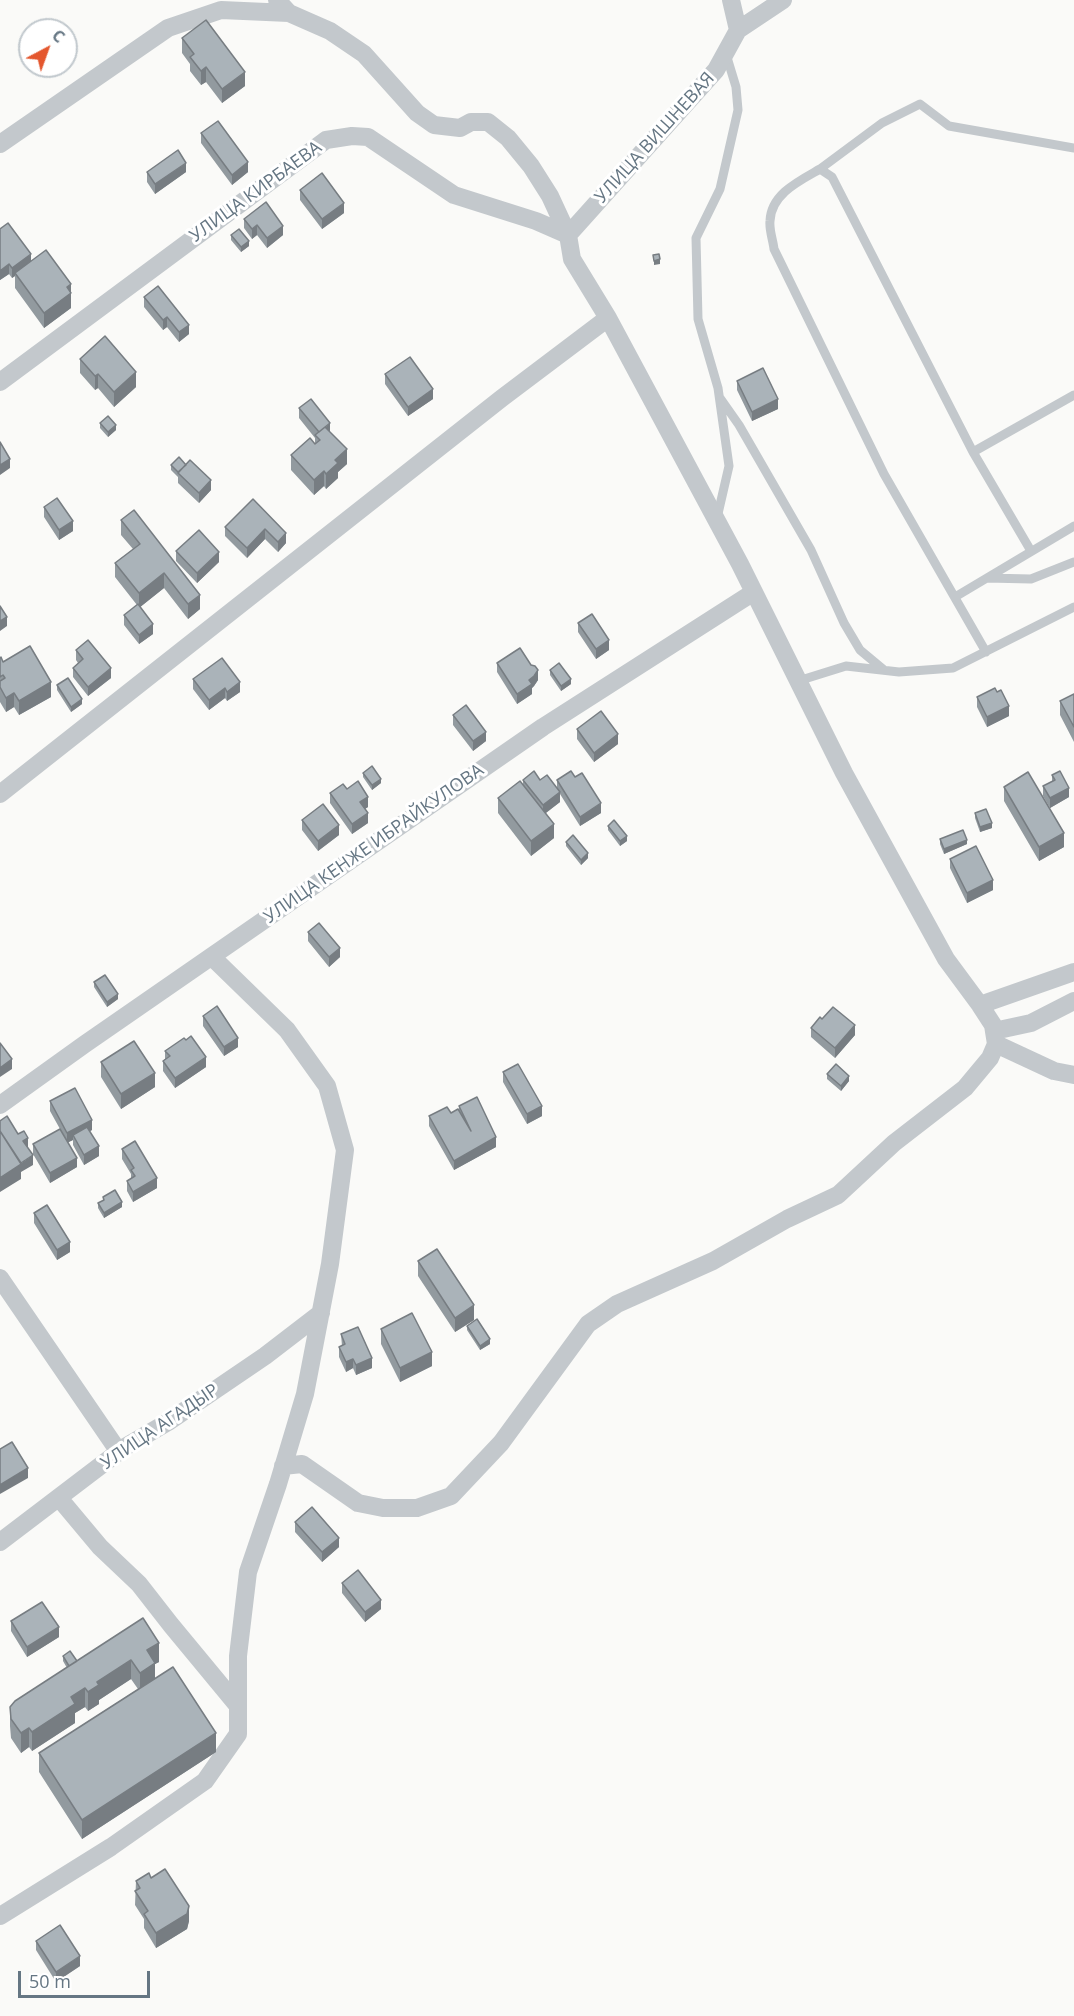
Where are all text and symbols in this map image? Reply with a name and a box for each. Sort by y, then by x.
north arrow [18,18,78,78]
text: С [47,24,70,48]
street label: УЛИЦА ВИШНЕВАЯ [591,68,719,208]
street label: УЛИЦА КИРБАЕВА [186,137,326,247]
street label: УЛИЦА КЕНЖЕ ИБРАЙКУЛОВА [260,760,488,928]
street label: УЛИЦА АГАДЫР [97,1380,223,1474]
scale bar [21,1959,153,1997]
text: 50 m [29,1969,71,1993]

